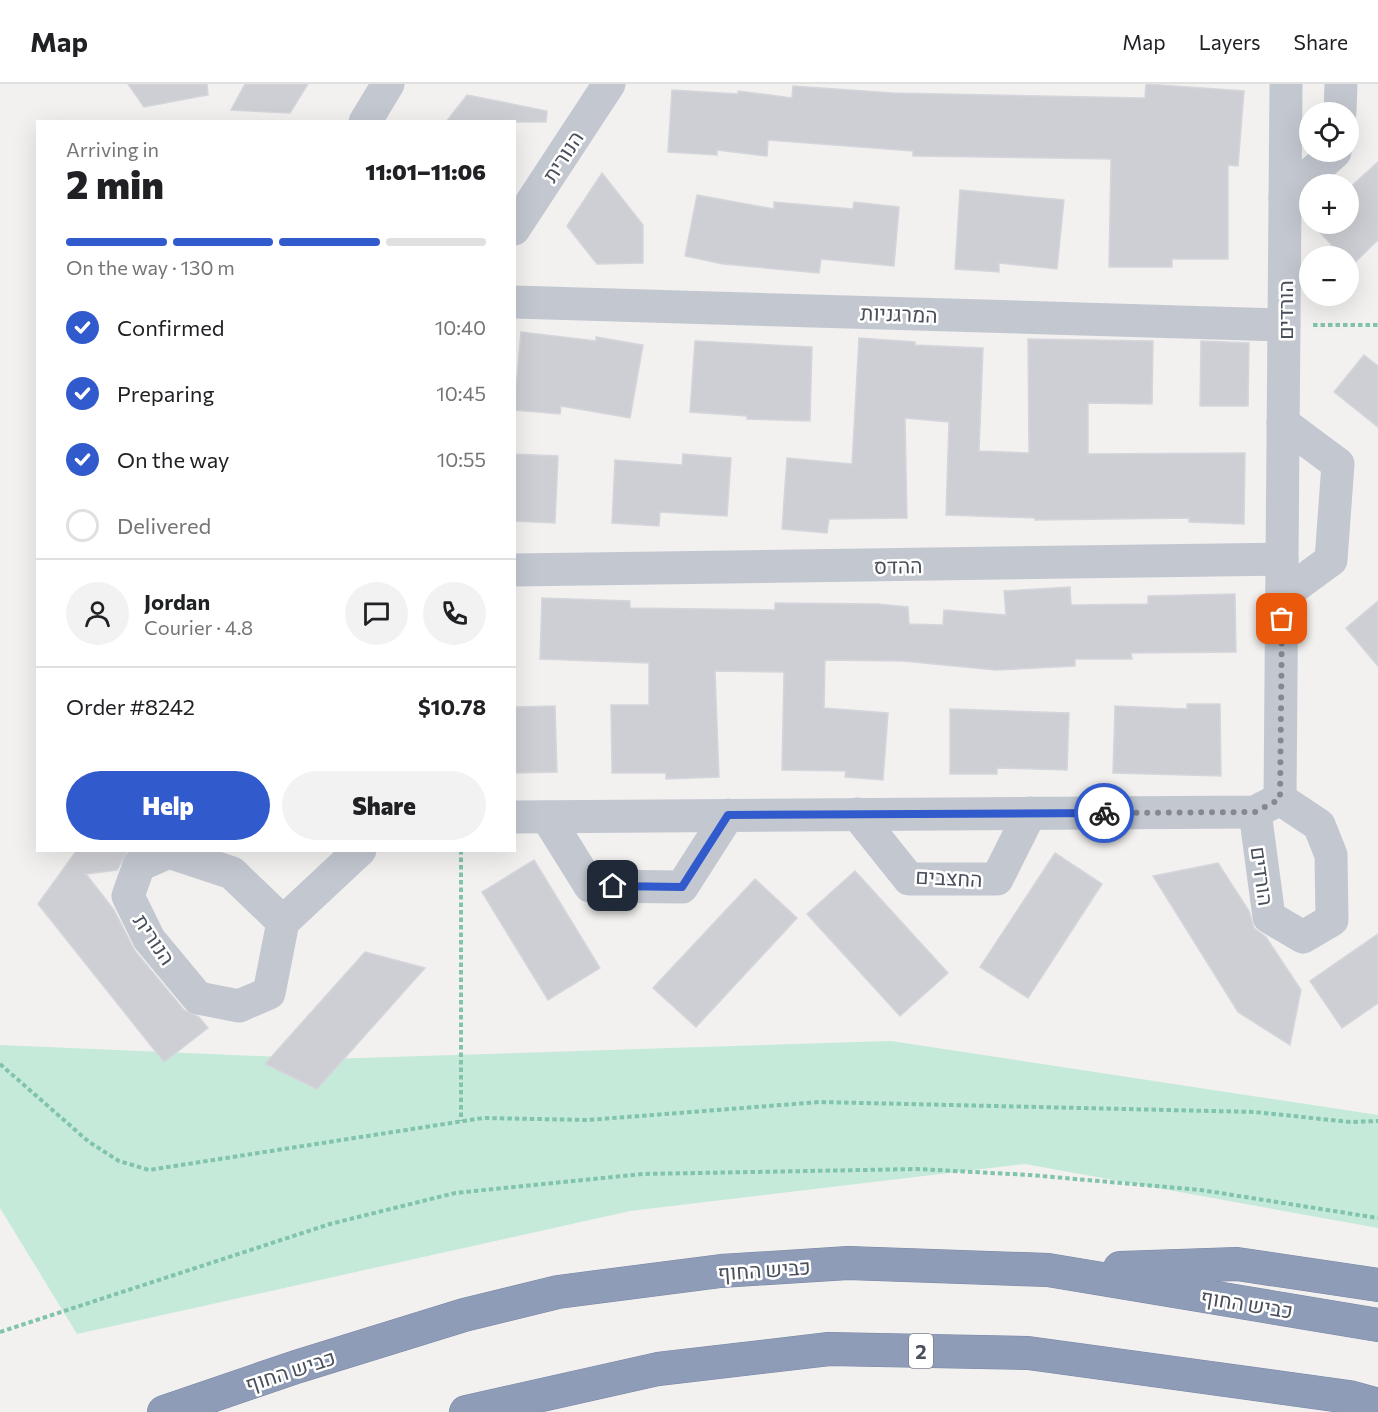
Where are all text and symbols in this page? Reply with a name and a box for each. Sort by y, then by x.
text: Map [30,24,88,58]
text: Map [1122,29,1166,54]
text: Layers [1199,29,1261,54]
text: Share [1294,29,1348,54]
map controls [1299,102,1359,306]
button: locate [1299,102,1359,162]
street label: הנורית [536,126,588,186]
text: Arriving in [66,137,159,161]
text: 11:01–11:06 [365,158,486,185]
text: 2 min [66,159,164,207]
button: + [1299,174,1359,234]
button: − [1299,246,1359,306]
text: On the way · 130 m [66,255,235,279]
street label: הורדים [1272,280,1297,340]
street label: המרגניות [860,299,938,327]
icon: check [66,311,99,344]
text: Confirmed [117,314,224,341]
text: 10:40 [435,315,486,339]
icon: check [66,377,99,410]
text: Preparing [117,380,214,407]
text: 10:45 [436,381,486,405]
icon: check [66,443,99,476]
text: On the way [117,446,229,473]
text: 10:55 [437,447,486,471]
text: Delivered [117,512,211,539]
street label: ההדס [873,552,923,578]
button: person [66,582,129,645]
button: chat [345,582,408,645]
button: phone [423,582,486,645]
text: Jordan [144,588,210,615]
pin [1256,593,1307,644]
icon: bag [1265,602,1298,635]
text: Courier · 4.8 [144,615,253,639]
text: Order #8242 [66,693,195,720]
text: $10.78 [418,693,486,720]
button: Help [66,771,270,840]
button: Share [282,771,486,840]
courier [1074,783,1134,843]
icon: bike [1088,797,1121,830]
street label: הורדים [1246,845,1280,907]
pin [587,860,638,911]
street label: החצבים [915,863,983,891]
icon: home [596,869,629,902]
street label: הנורית [129,909,181,969]
street label: כביש החוף [717,1253,811,1285]
street label: כביש החוף [1199,1283,1295,1323]
road number: 2 [909,1334,933,1368]
street label: כביש החוף [242,1344,338,1396]

